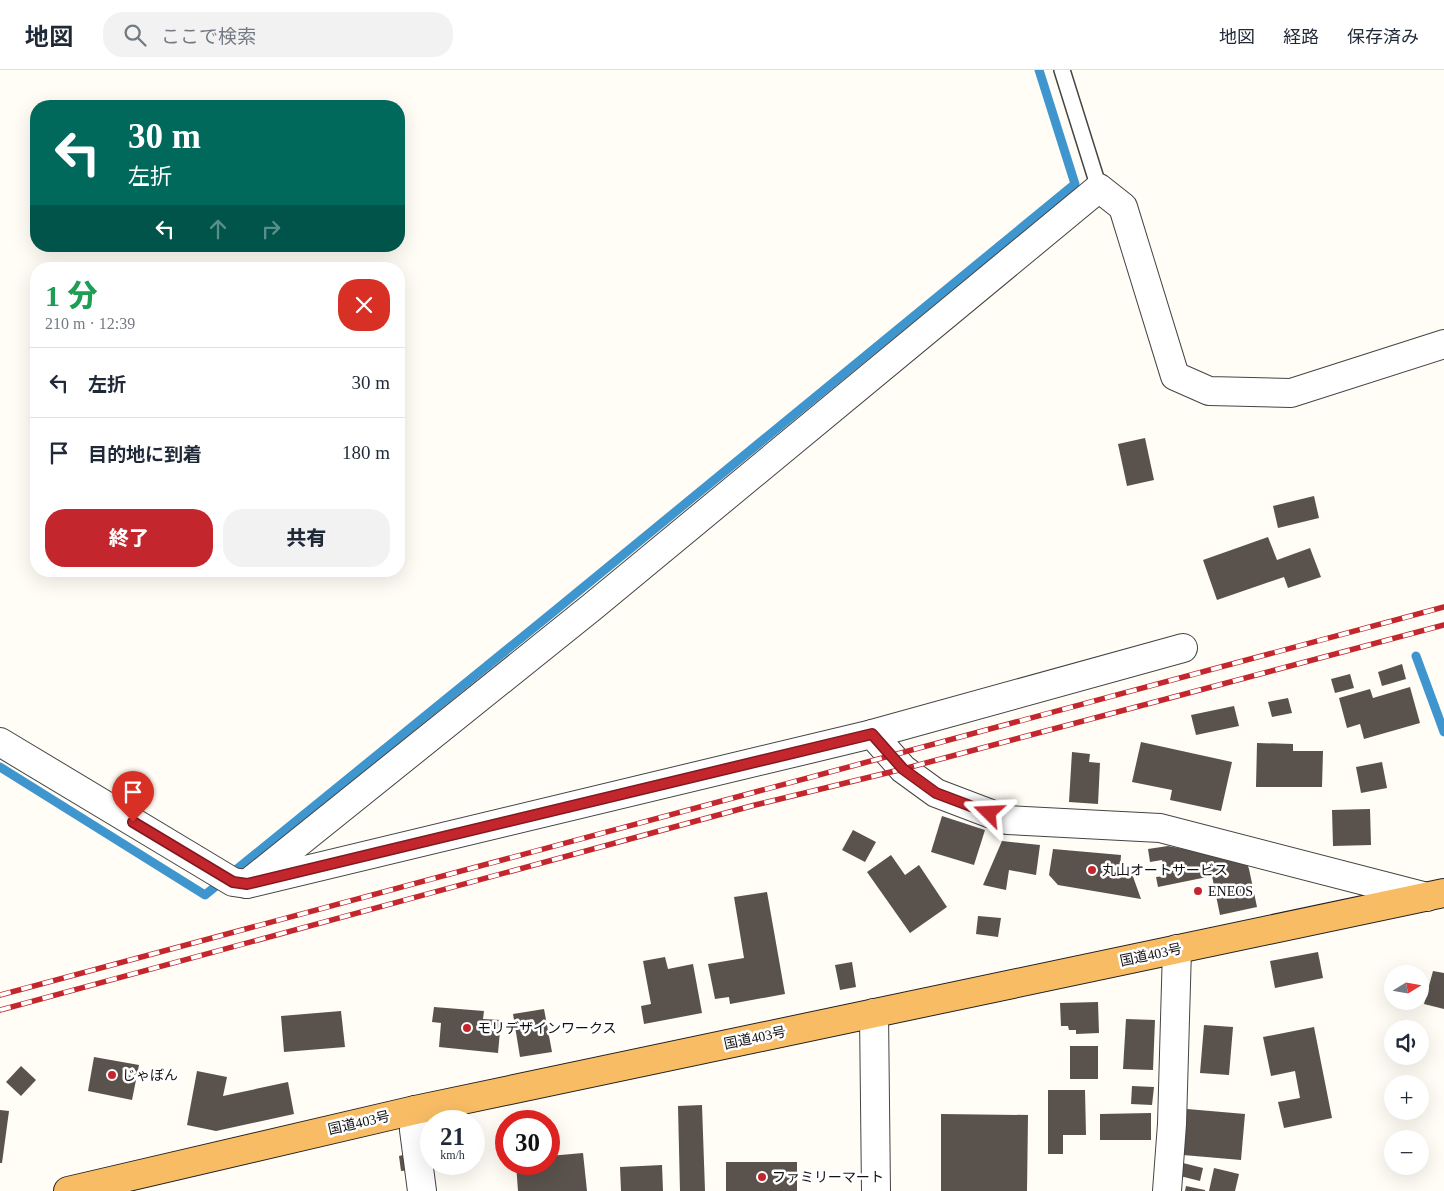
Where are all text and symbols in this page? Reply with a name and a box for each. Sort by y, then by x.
search box [103,12,453,57]
icon: search [121,21,149,49]
text: 地図 [25,24,73,50]
text: ここで検索 [161,26,256,47]
text: 地図 [1219,27,1255,47]
text: 経路 [1283,27,1319,47]
text: 保存済み [1347,27,1419,47]
text: 30 m [128,117,201,156]
icon: left [45,120,110,185]
text: 左折 [128,164,172,189]
icon: left [151,215,179,243]
icon: ahead [204,215,232,243]
icon: right [257,215,285,243]
text: 1 分 [45,279,98,312]
button: close [338,279,390,331]
text: 210 m · 12:39 [45,315,135,332]
icon: left [45,369,73,397]
text: 30 m [351,372,390,393]
text: 左折 [88,374,126,395]
icon: arrive [45,439,73,467]
text: 180 m [342,442,390,463]
text: 目的地に到着 [88,444,202,465]
button: 終了 [45,509,213,567]
button: 共有 [223,509,390,567]
pin [112,771,154,822]
icon: arrive [119,778,147,806]
position arrow [962,786,1014,838]
place label: 丸山オートサービス [1102,863,1228,878]
marker: 丸山オートサービス [1086,864,1098,876]
place label: ENEOS [1208,884,1253,899]
marker: ENEOS [1192,885,1204,897]
street label: 国道403号 [1119,941,1183,969]
north arrow [1384,965,1429,1010]
map controls [1384,965,1429,1175]
button: sound [1384,1020,1429,1065]
place label: モリデザインワークス [477,1021,617,1036]
marker: モリデザインワークス [461,1022,473,1034]
street label: 国道403号 [723,1024,787,1052]
place label: じゃぼん [122,1068,178,1083]
marker: じゃぼん [106,1069,118,1081]
button: + [1384,1075,1429,1120]
street label: 国道403号 [327,1109,391,1137]
speed limit sign: 30 [495,1110,560,1175]
text: 21 [440,1123,465,1150]
button: − [1384,1130,1429,1175]
text: km/h [440,1148,465,1162]
place label: ファミリーマート [772,1170,884,1185]
marker: ファミリーマート [756,1171,768,1183]

